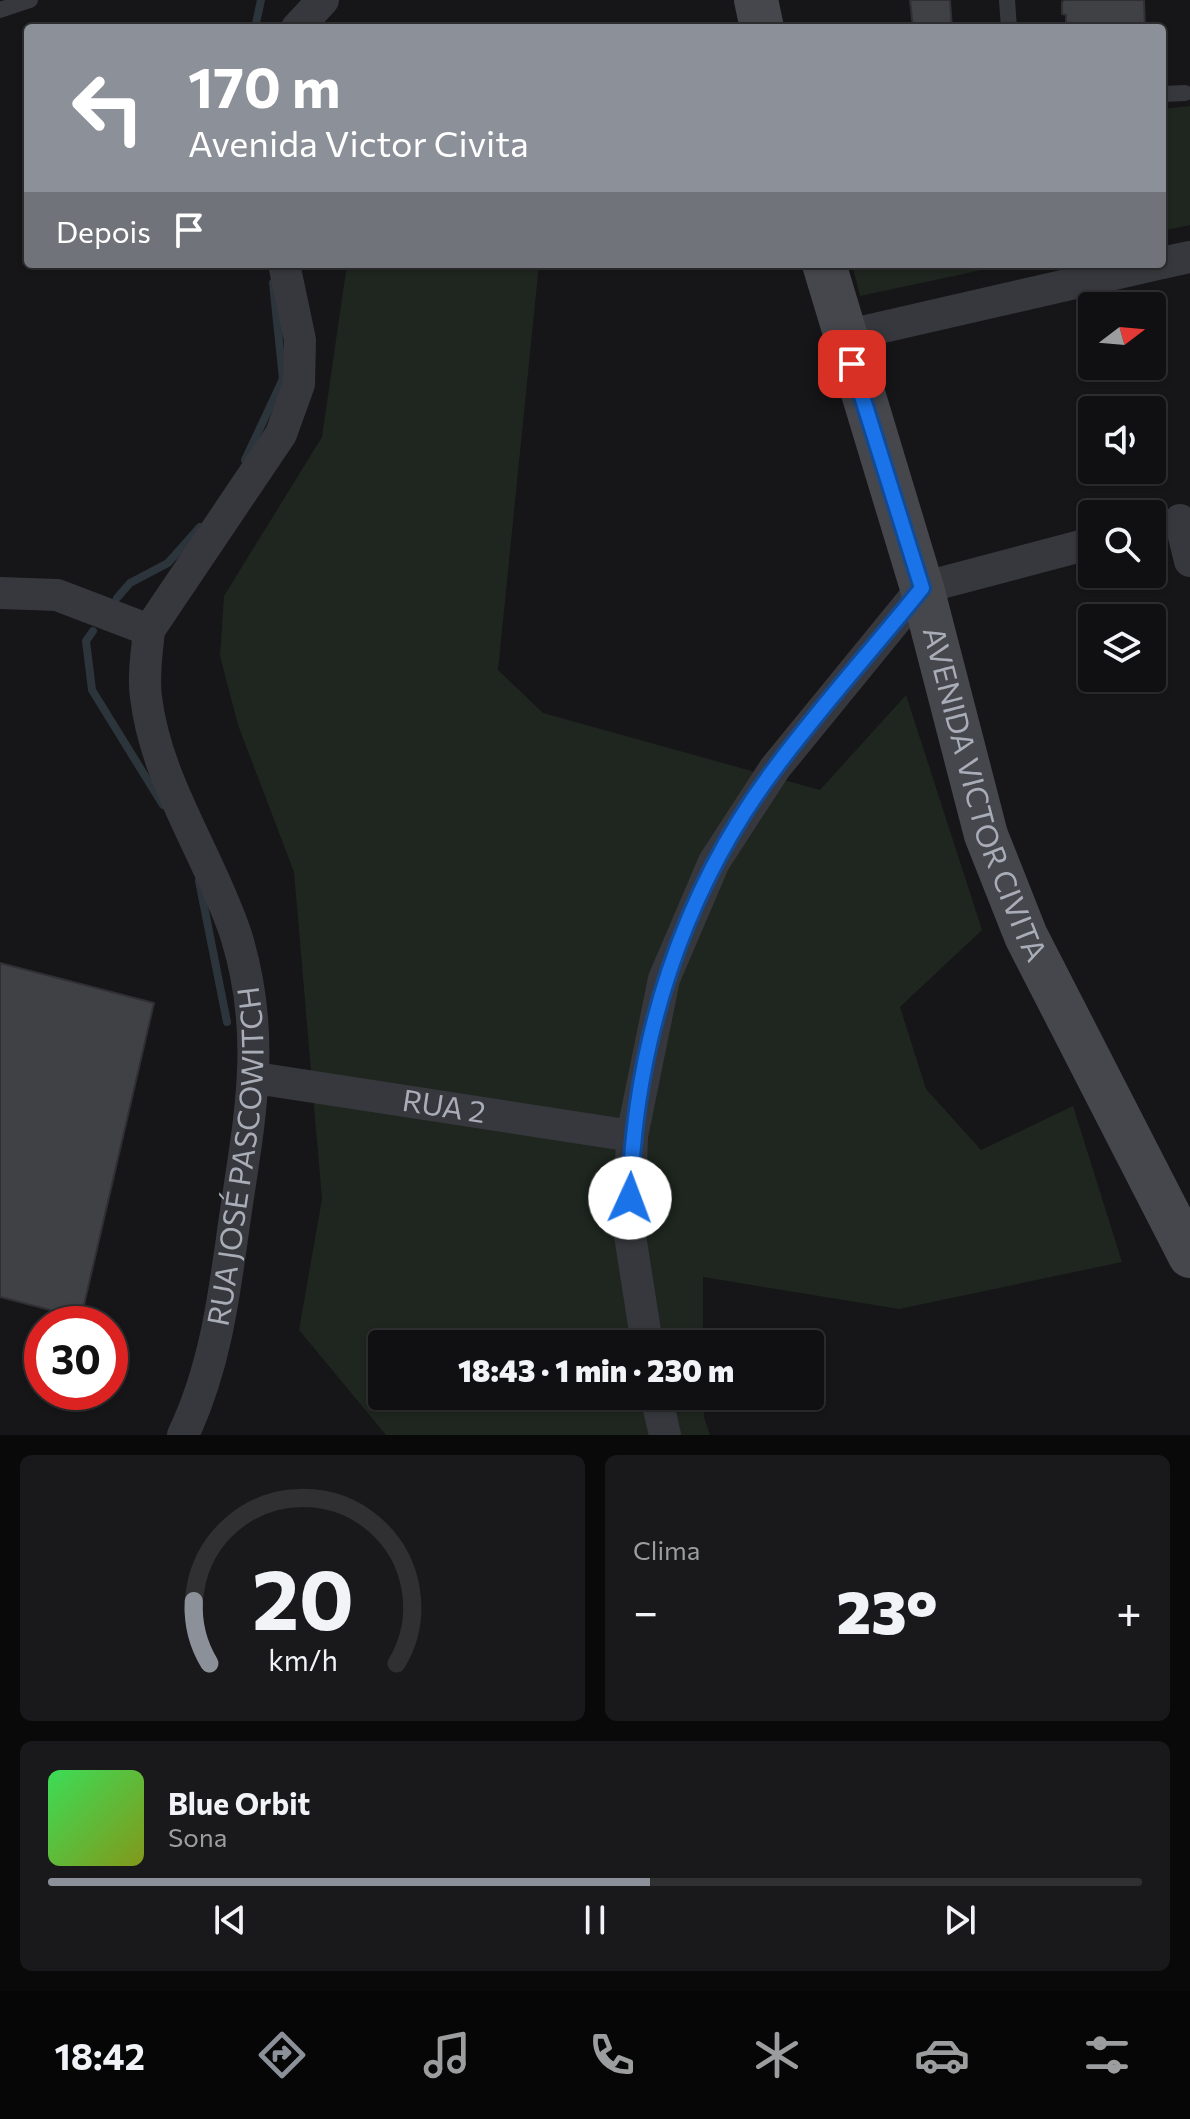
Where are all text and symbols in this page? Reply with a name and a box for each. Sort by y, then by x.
text: 170 m [188,51,341,120]
icon: left [56,56,160,160]
text: Avenida Victor Civita [188,120,529,164]
icon: arrive [167,208,211,252]
text: Depois [56,212,151,249]
north arrow [1078,292,1166,380]
map controls [1078,292,1166,692]
pin [818,330,886,398]
icon: arrive [830,342,874,386]
button: sound [1078,396,1166,484]
button: search [1078,500,1166,588]
button: layers [1078,604,1166,692]
street label: AVENIDA VICTOR CIVITA [917,622,1057,967]
street label: RUA JOSÉ PASCOWITCH [197,985,270,1329]
street label: RUA 2 [400,1080,488,1129]
position arrow [588,1156,672,1240]
speed limit sign: 30 [24,1306,128,1410]
text: 18:43 · 1 min · 230 m [458,1351,734,1388]
text: Clima [633,1534,700,1565]
text: 20 [251,1545,354,1647]
text: 23° [837,1573,938,1646]
text: − [633,1583,658,1637]
text: + [1116,1583,1142,1637]
text: km/h [268,1642,337,1677]
text: Blue Orbit [168,1784,310,1821]
text: Sona [168,1821,227,1852]
icon: previous [208,1898,252,1942]
icon: pause [573,1898,617,1942]
icon: next [938,1898,982,1942]
icon: directions [254,2027,310,2083]
icon: music [419,2027,475,2083]
icon: phone [584,2027,640,2083]
icon: climate [749,2027,805,2083]
icon: car [914,2027,970,2083]
icon: filters [1079,2027,1135,2083]
text: 18:42 [55,2033,145,2077]

